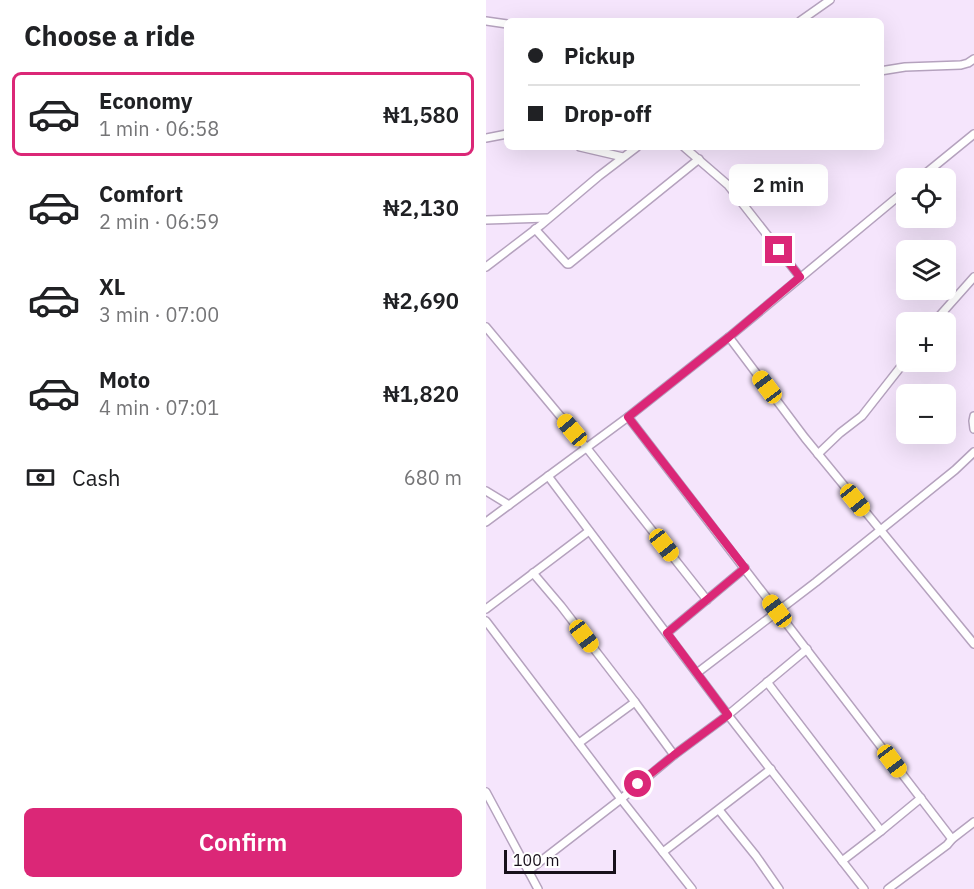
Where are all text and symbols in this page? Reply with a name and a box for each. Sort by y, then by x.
text: Choose a ride [24,18,195,53]
text: Pickup [564,41,635,70]
text: Economy [99,86,193,115]
icon: car [27,87,81,141]
text: Drop-off [564,99,651,128]
text: ₦1,580 [383,100,459,129]
text: 1 min · 06:58 [99,115,219,142]
callout: 2 min [730,163,828,205]
map controls [896,168,956,444]
button: locate [896,168,956,228]
text: 2 min [753,171,804,198]
text: Comfort [99,179,183,208]
icon: car [27,180,81,234]
text: ₦2,130 [383,193,459,222]
text: 2 min · 06:59 [99,208,219,235]
route end [765,236,792,263]
button: layers [896,240,956,300]
text: XL [99,272,125,301]
icon: car [27,273,81,327]
text: ₦2,690 [383,286,459,315]
text: 3 min · 07:00 [99,301,219,328]
button: + [896,312,956,372]
text: Moto [99,365,150,394]
icon: car [27,366,81,420]
car [749,367,785,407]
text: ₦1,820 [383,379,459,408]
button: − [896,384,956,444]
text: 4 min · 07:01 [99,394,219,421]
car [554,410,590,450]
icon: cash [24,461,57,494]
text: Cash [72,463,121,492]
text: 680 m [404,464,462,491]
car [837,480,873,520]
car [646,525,682,565]
car [759,591,795,631]
car [566,616,602,656]
car [874,741,910,781]
route start [624,770,651,797]
button: Confirm [24,808,462,877]
scale bar [504,847,616,874]
text: 100 m [513,850,560,870]

